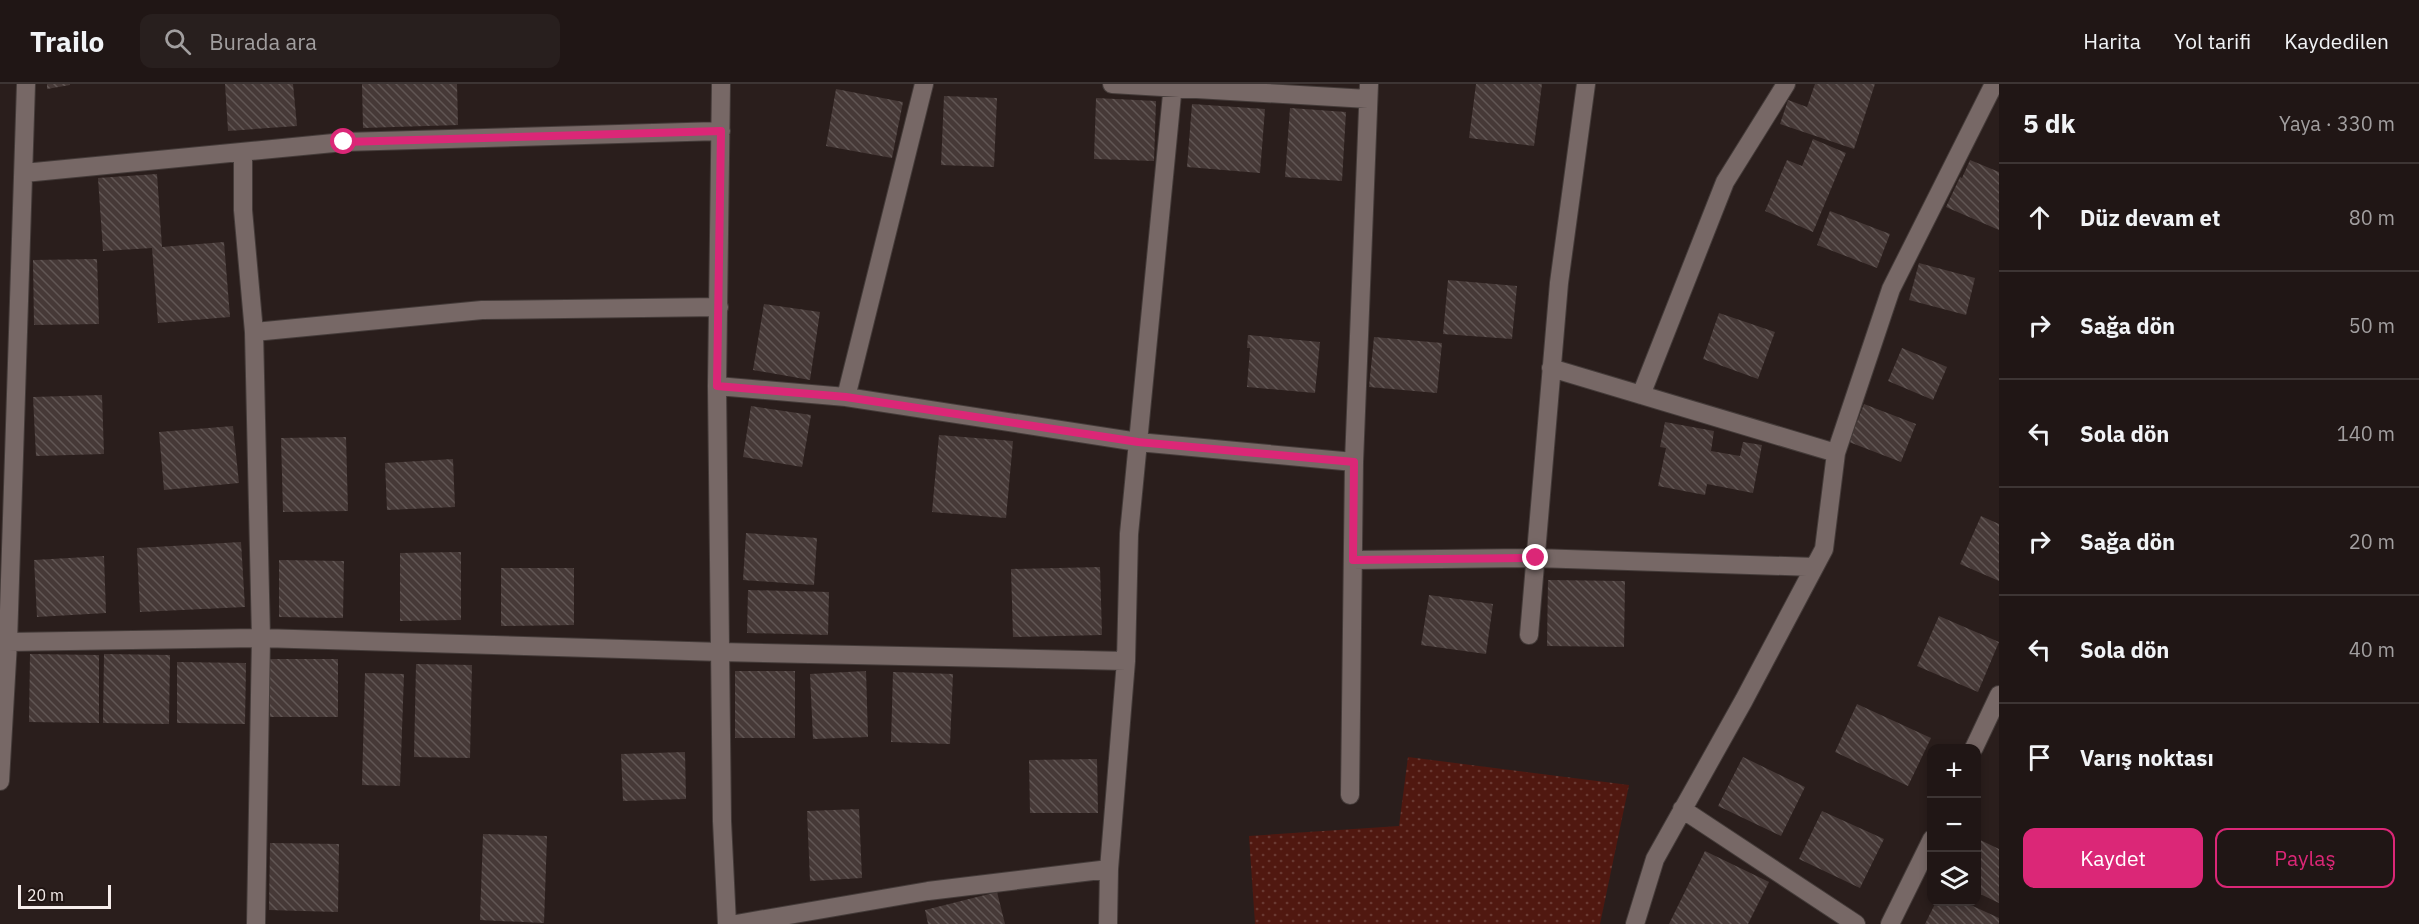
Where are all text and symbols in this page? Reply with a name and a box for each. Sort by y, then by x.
search box [140,14,560,68]
text: Trailo [30,23,104,60]
icon: search [161,25,194,58]
text: Burada ara [209,27,317,56]
text: Harita [2083,27,2141,55]
text: Yol tarifi [2174,27,2251,55]
text: Kaydedilen [2284,27,2389,55]
text: 5 dk [2023,106,2076,140]
text: Yaya · 330 m [2279,110,2395,137]
route start [330,128,356,154]
icon: ahead [2023,201,2056,234]
text: Düz devam et [2080,203,2220,232]
text: 80 m [2349,204,2395,231]
icon: right [2023,309,2056,342]
text: Sağa dön [2080,311,2175,340]
text: 50 m [2349,312,2395,339]
icon: left [2023,417,2056,450]
text: Sola dön [2080,419,2169,448]
text: 140 m [2337,420,2395,447]
icon: right [2023,525,2056,558]
text: Sağa dön [2080,527,2175,556]
text: 20 m [2349,528,2395,555]
route end [1522,544,1548,570]
icon: left [2023,633,2056,666]
text: Sola dön [2080,635,2169,664]
text: 40 m [2349,636,2395,663]
icon: arrive [2023,741,2056,774]
text: Varış noktası [2080,743,2214,772]
map controls [1927,744,1981,906]
button: + [1927,744,1981,798]
button: − [1927,798,1981,852]
button: Kaydet [2023,828,2203,888]
button: Paylaş [2215,828,2395,888]
button: layers [1927,852,1981,906]
scale bar [18,882,111,910]
text: 20 m [27,885,64,905]

